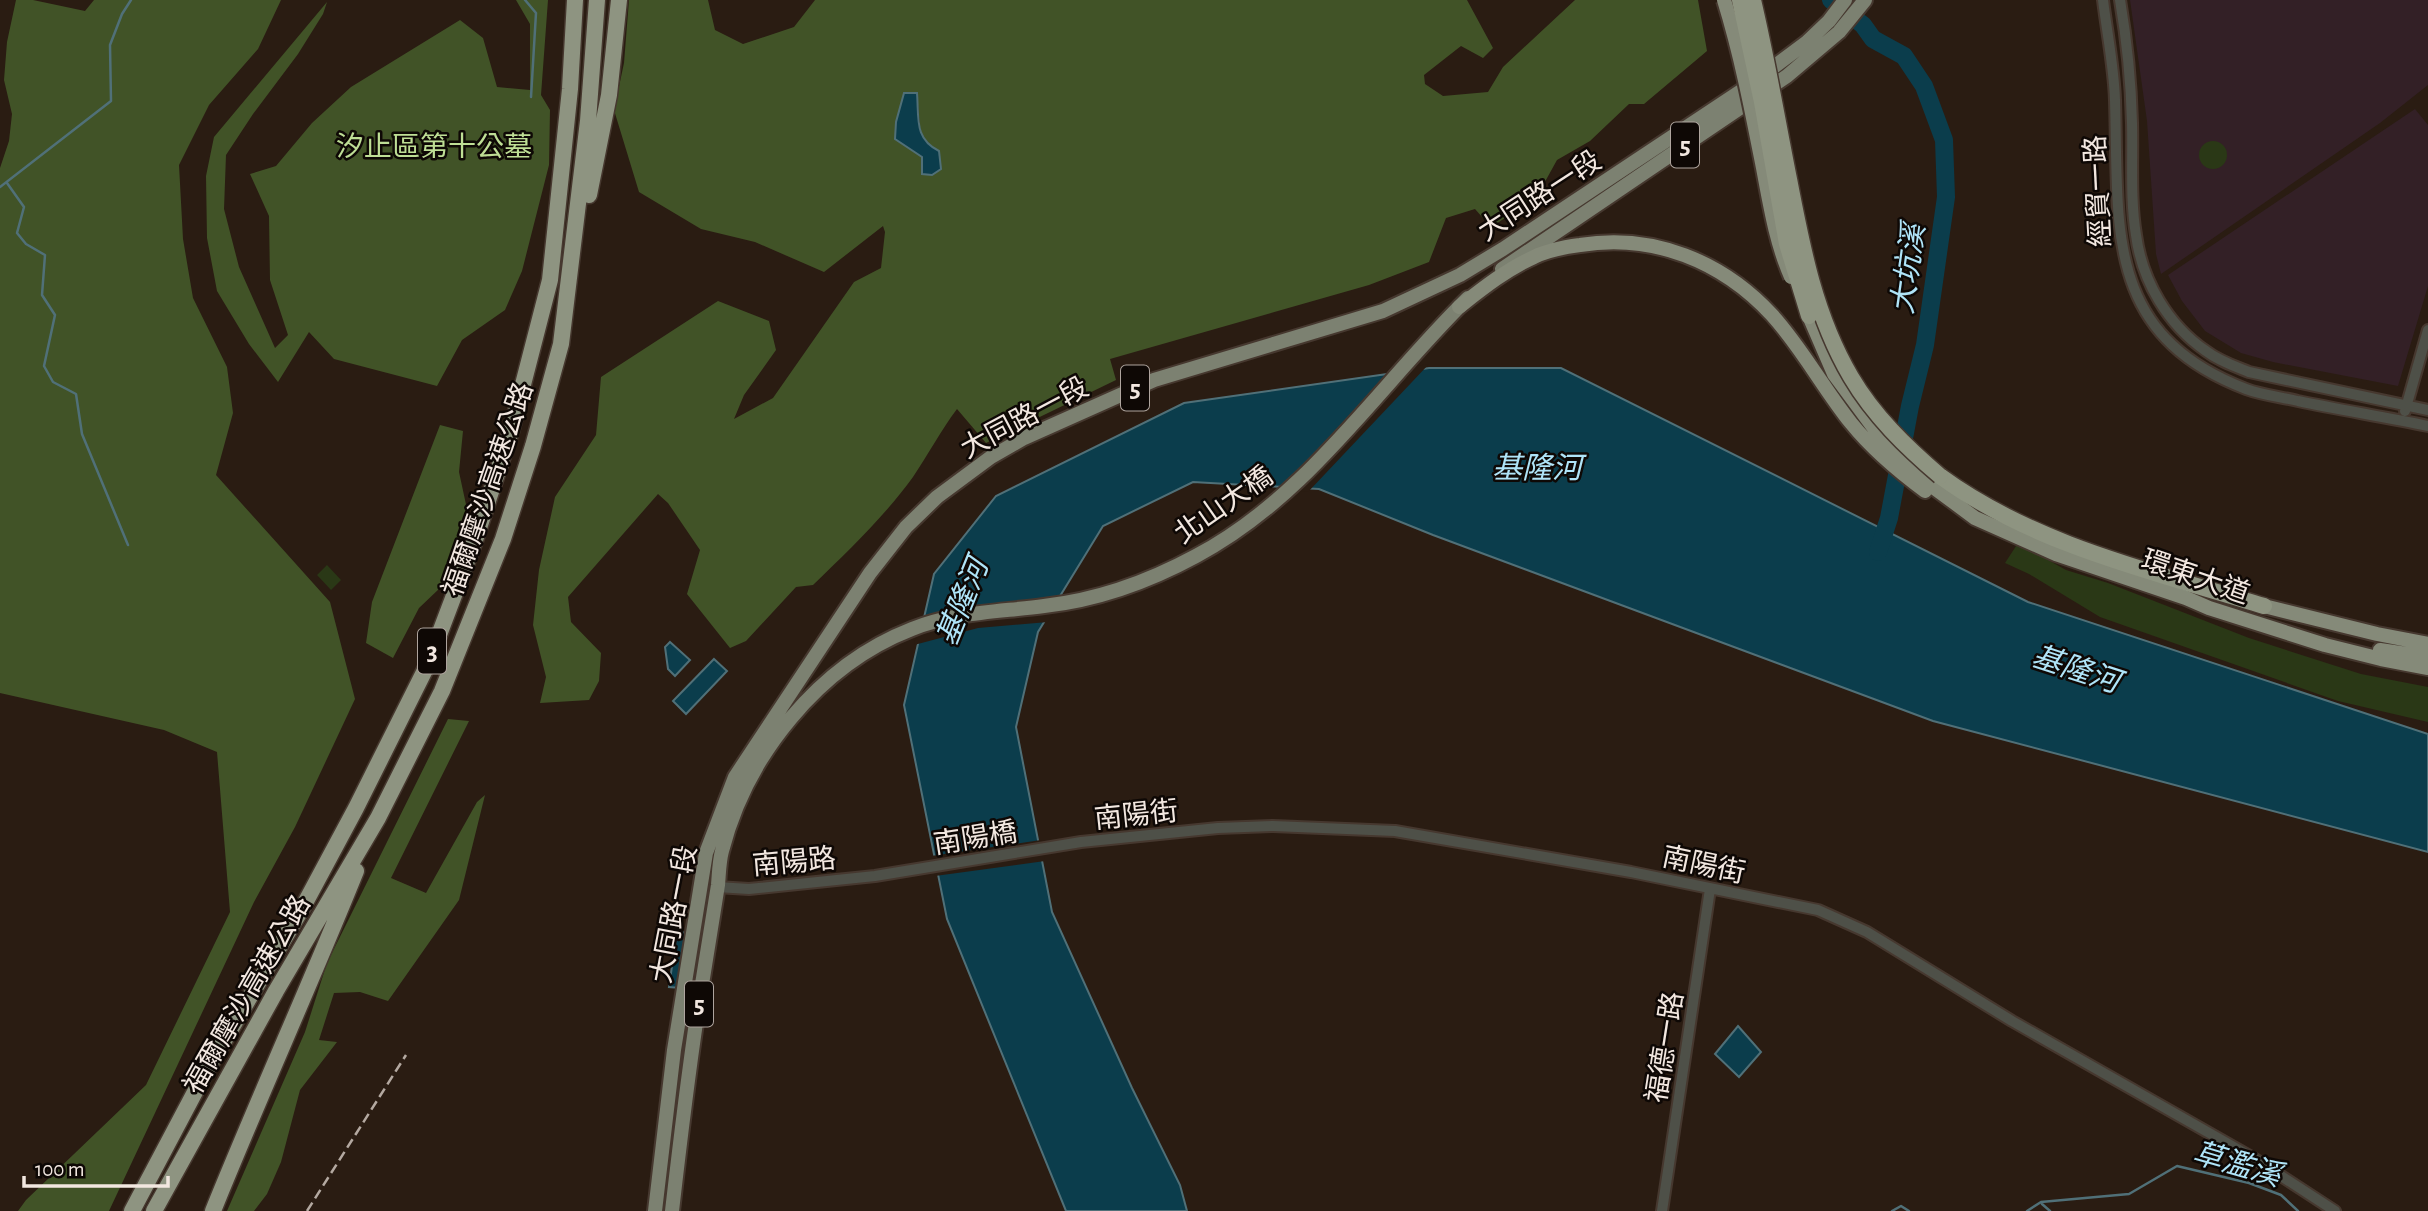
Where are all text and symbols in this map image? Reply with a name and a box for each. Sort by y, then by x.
road number: 5 [1671,122,1699,168]
park label: 汐止區第十公墓 [336,132,532,162]
street label: 經貿一路 [2080,134,2116,248]
street label: 大同路一段 [1473,145,1606,247]
water label: 大坑溪 [1886,218,1931,316]
road number: 5 [1121,366,1149,410]
street label: 大同路一段 [956,372,1093,464]
street label: 福爾摩沙高速公路 [437,379,539,600]
water label: 基隆河 [1492,452,1587,484]
street label: 北山大橋 [1169,460,1278,549]
street label: 環東大道 [2138,545,2254,609]
water label: 基隆河 [930,550,996,650]
road number: 3 [418,628,446,674]
water label: 基隆河 [2028,640,2128,700]
street label: 南陽街 [1093,796,1179,834]
street label: 南陽橋 [931,817,1019,859]
street label: 南陽街 [1660,842,1748,888]
street label: 大同路一段 [646,843,702,986]
street label: 南陽路 [751,843,837,881]
street label: 福爾摩沙高速公路 [178,890,316,1099]
road number: 5 [685,981,713,1026]
street label: 福德一路 [1641,989,1689,1105]
water label: 草濫溪 [2189,1136,2289,1193]
scale bar [24,1144,168,1188]
text: 100 m [35,1159,85,1180]

